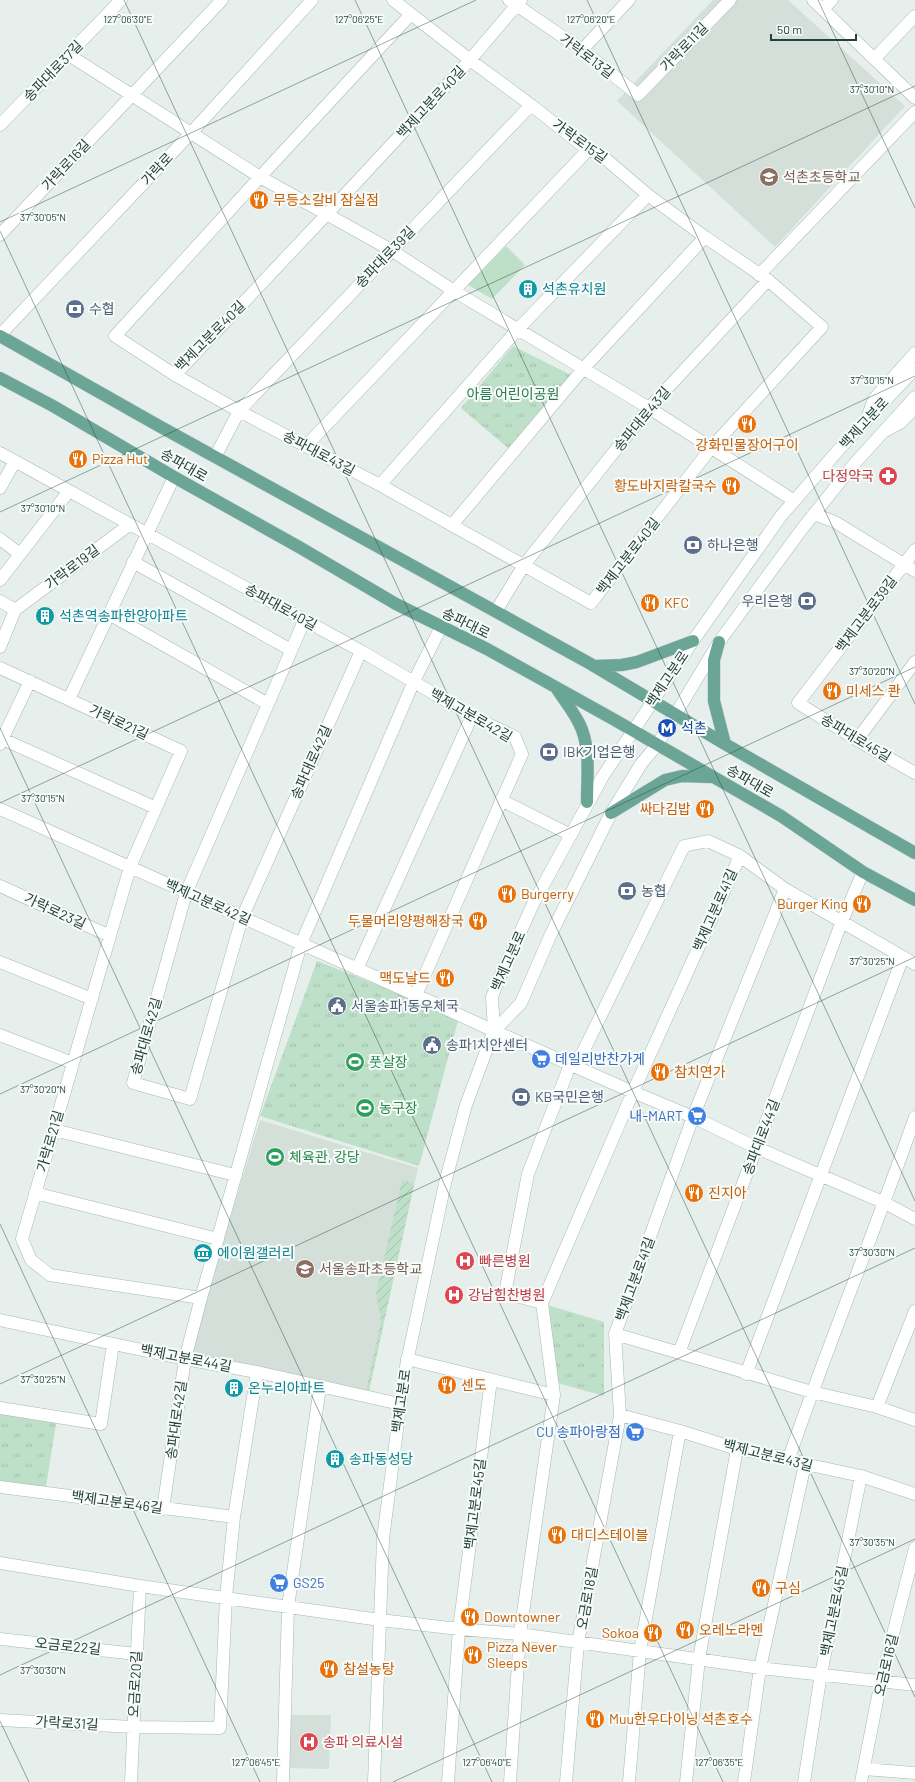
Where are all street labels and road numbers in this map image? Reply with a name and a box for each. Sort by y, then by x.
street label: 가락로11길 [656,19,711,75]
street label: 가락로13길 [557,30,618,82]
street label: 송파대로37길 [19,37,86,105]
street label: 백제고분로40길 [393,62,469,141]
street label: 가락로15길 [550,115,611,166]
street label: 가락로16길 [38,136,94,194]
street label: 가락로 [137,149,176,189]
street label: 송파대로39길 [351,222,418,291]
street label: 백제고분로40길 [171,297,249,375]
street label: 송파대로43길 [610,383,674,455]
street label: 백제고분로 [835,393,892,452]
street label: 송파대로43길 [280,426,358,479]
street label: 송파대로 [158,444,211,485]
street label: 백제고분로40길 [592,514,663,598]
street label: 가락로19길 [41,541,102,593]
street label: 백제고분로39길 [831,572,900,655]
street label: 송파대로40길 [242,580,320,633]
street label: 송파대로 [439,604,493,642]
street label: 백제고분로 [642,647,692,710]
street label: 백제고분로42길 [427,684,516,745]
street label: 가락로21길 [87,700,152,743]
street label: 송파대로45길 [818,710,895,765]
street label: 송파대로42길 [287,722,335,802]
street label: 송파대로 [724,760,777,801]
street label: 백제고분로41길 [689,866,740,954]
street label: 백제고분로42길 [162,875,254,928]
street label: 가락로23길 [22,889,89,932]
street label: 백제고분로 [487,928,528,994]
street label: 송파대로42길 [126,995,165,1076]
street label: 송파대로44길 [738,1097,783,1177]
street label: 가락로21길 [33,1108,66,1174]
street label: 백제고분로41길 [611,1234,658,1323]
street label: 백제고분로44길 [139,1340,233,1375]
street label: 백제고분로 [388,1368,413,1434]
street label: 송파대로42길 [162,1379,189,1461]
street label: 백제고분로43길 [721,1435,815,1474]
street label: 백제고분로45길 [460,1457,489,1551]
street label: 백제고분로46길 [70,1487,164,1516]
street label: 백제고분로45길 [816,1564,851,1658]
street label: 오금로18길 [573,1565,600,1631]
street label: 오금로16길 [870,1632,901,1698]
street label: 오금로22길 [34,1634,102,1657]
street label: 오금로20길 [124,1650,145,1718]
street label: 가락로31길 [35,1712,99,1733]

